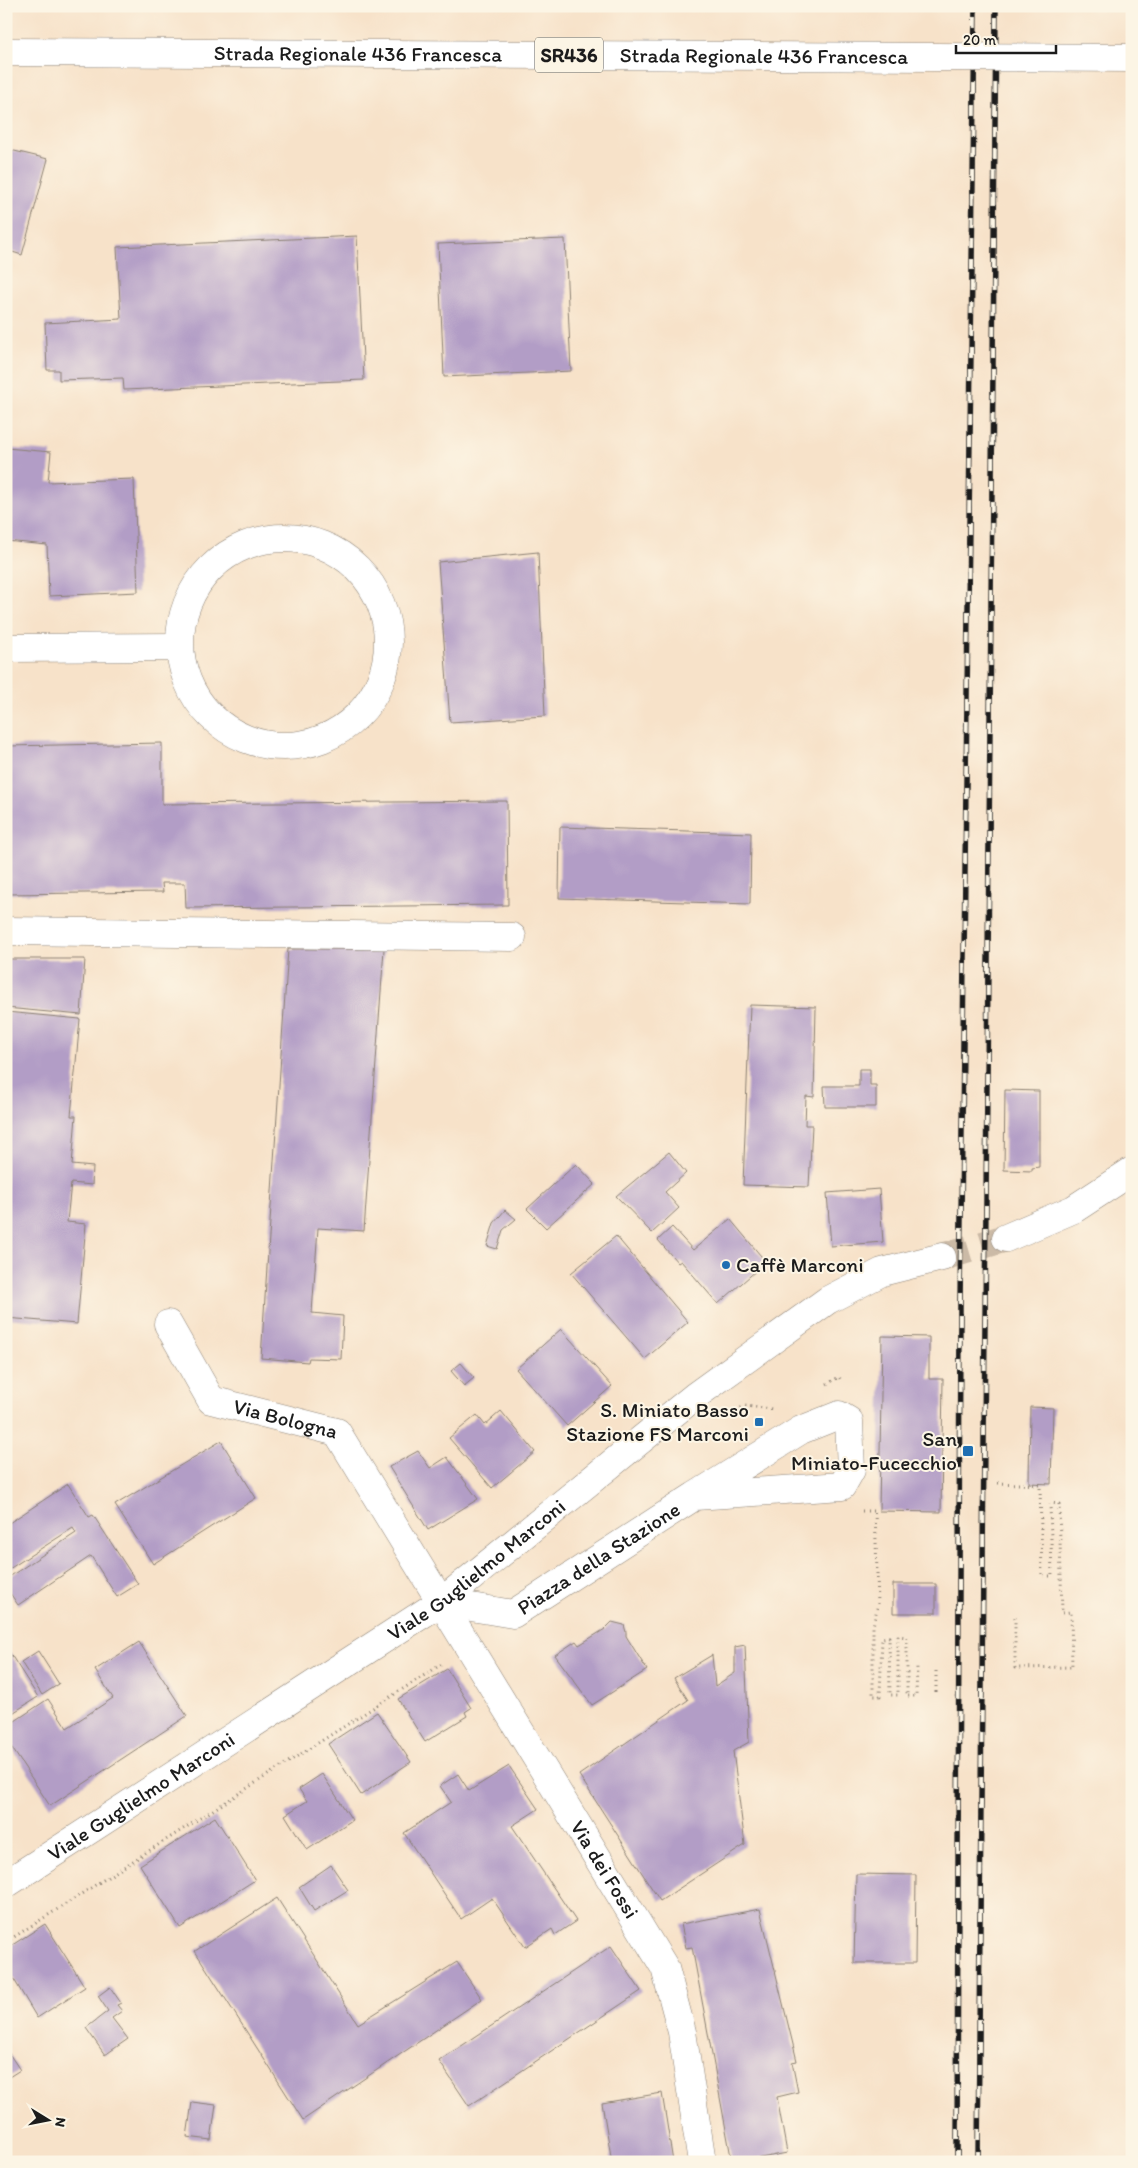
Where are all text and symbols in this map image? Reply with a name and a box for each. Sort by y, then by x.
scale bar [956,22,1056,54]
text: 20 m [963,31,997,49]
road number: SR436 [535,38,603,72]
street label: Strada Regionale 436 Francesca [214,40,502,67]
street label: Strada Regionale 436 Francesca [620,42,908,69]
place label: Caffè Marconi [736,1252,864,1277]
marker: Caffè Marconi [720,1259,732,1271]
street label: Via Bologna [231,1393,340,1444]
place label: S. Miniato Basso Stazione FS Marconi [566,1397,749,1446]
marker: S. Miniato Basso Stazione FS Marconi [753,1416,765,1428]
place label: San Miniato-Fucecchio [791,1426,957,1475]
marker: San Miniato-Fucecchio [961,1444,975,1458]
street label: Viale Guglielmo Marconi [382,1493,570,1645]
street label: Piazza della Stazione [512,1496,684,1620]
street label: Viale Guglielmo Marconi [43,1726,239,1866]
street label: Via dei Fossi [566,1815,644,1923]
north arrow [22,2096,72,2146]
text: N [51,2116,70,2128]

